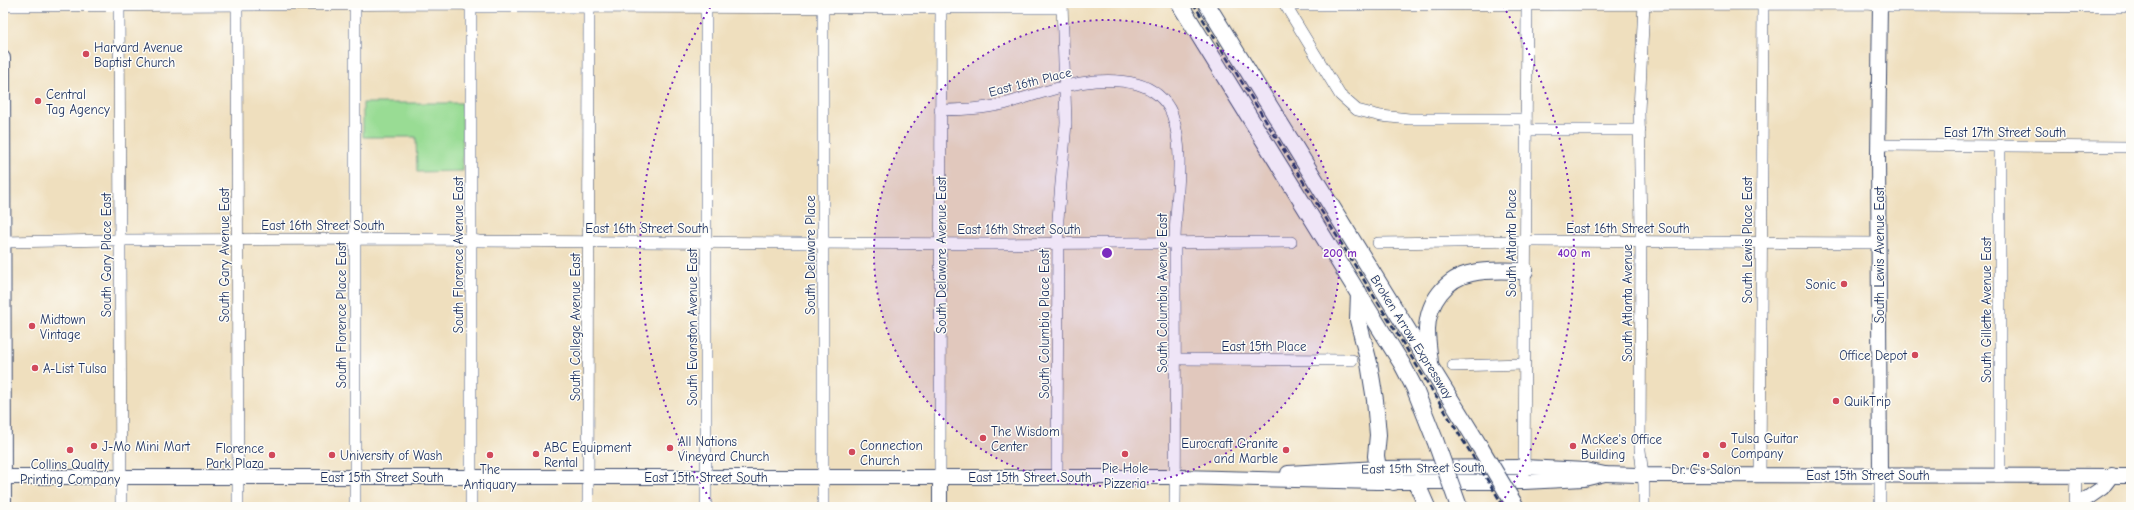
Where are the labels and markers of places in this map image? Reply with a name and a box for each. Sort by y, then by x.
place label: Harvard Avenue Baptist Church [94,40,183,70]
marker: Harvard Avenue Baptist Church [81,49,91,59]
place label: Central Tag Agency [46,87,110,117]
marker: Central Tag Agency [33,96,43,106]
centre of rings [1100,246,1114,260]
place label: Sonic [1806,277,1836,292]
marker: Sonic [1839,279,1849,289]
place label: Midtown Vintage [40,312,86,342]
marker: Midtown Vintage [27,321,37,331]
place label: Office Depot [1839,348,1908,363]
marker: Office Depot [1910,350,1920,360]
place label: A-List Tulsa [43,361,107,376]
marker: A-List Tulsa [30,363,40,373]
place label: QuikTrip [1844,394,1891,409]
marker: QuikTrip [1831,396,1841,406]
place label: The Wisdom Center [991,424,1060,454]
place label: Tulsa Guitar Company [1731,431,1799,461]
place label: McKee's Office Building [1581,432,1663,462]
marker: The Wisdom Center [978,433,988,443]
place label: All Nations Vineyard Church [678,434,770,464]
place label: Eurocraft Granite and Marble [1181,436,1278,466]
place label: Connection Church [860,438,923,468]
place label: J-Mo Mini Mart [102,439,191,454]
place label: ABC Equipment Rental [544,440,632,470]
marker: Tulsa Guitar Company [1718,440,1728,450]
marker: J-Mo Mini Mart [89,441,99,451]
place label: Florence Park Plaza [206,441,264,471]
marker: McKee's Office Building [1568,441,1578,451]
marker: All Nations Vineyard Church [665,443,675,453]
marker: Collins Quality Printing Company [65,445,75,455]
marker: Eurocraft Granite and Marble [1281,445,1291,455]
marker: Connection Church [847,447,857,457]
place label: University of Wash [340,448,442,463]
marker: ABC Equipment Rental [531,449,541,459]
marker: Pie Hole Pizzeria [1120,449,1130,459]
marker: Florence Park Plaza [267,450,277,460]
marker: University of Wash [327,450,337,460]
marker: The Antiquary [485,450,495,460]
marker: Dr. C's Salon [1701,450,1711,460]
place label: Collins Quality Printing Company [20,457,120,487]
place label: Pie Hole Pizzeria [1102,461,1149,491]
place label: The Antiquary [464,462,516,492]
place label: Dr. C's Salon [1671,462,1741,477]

